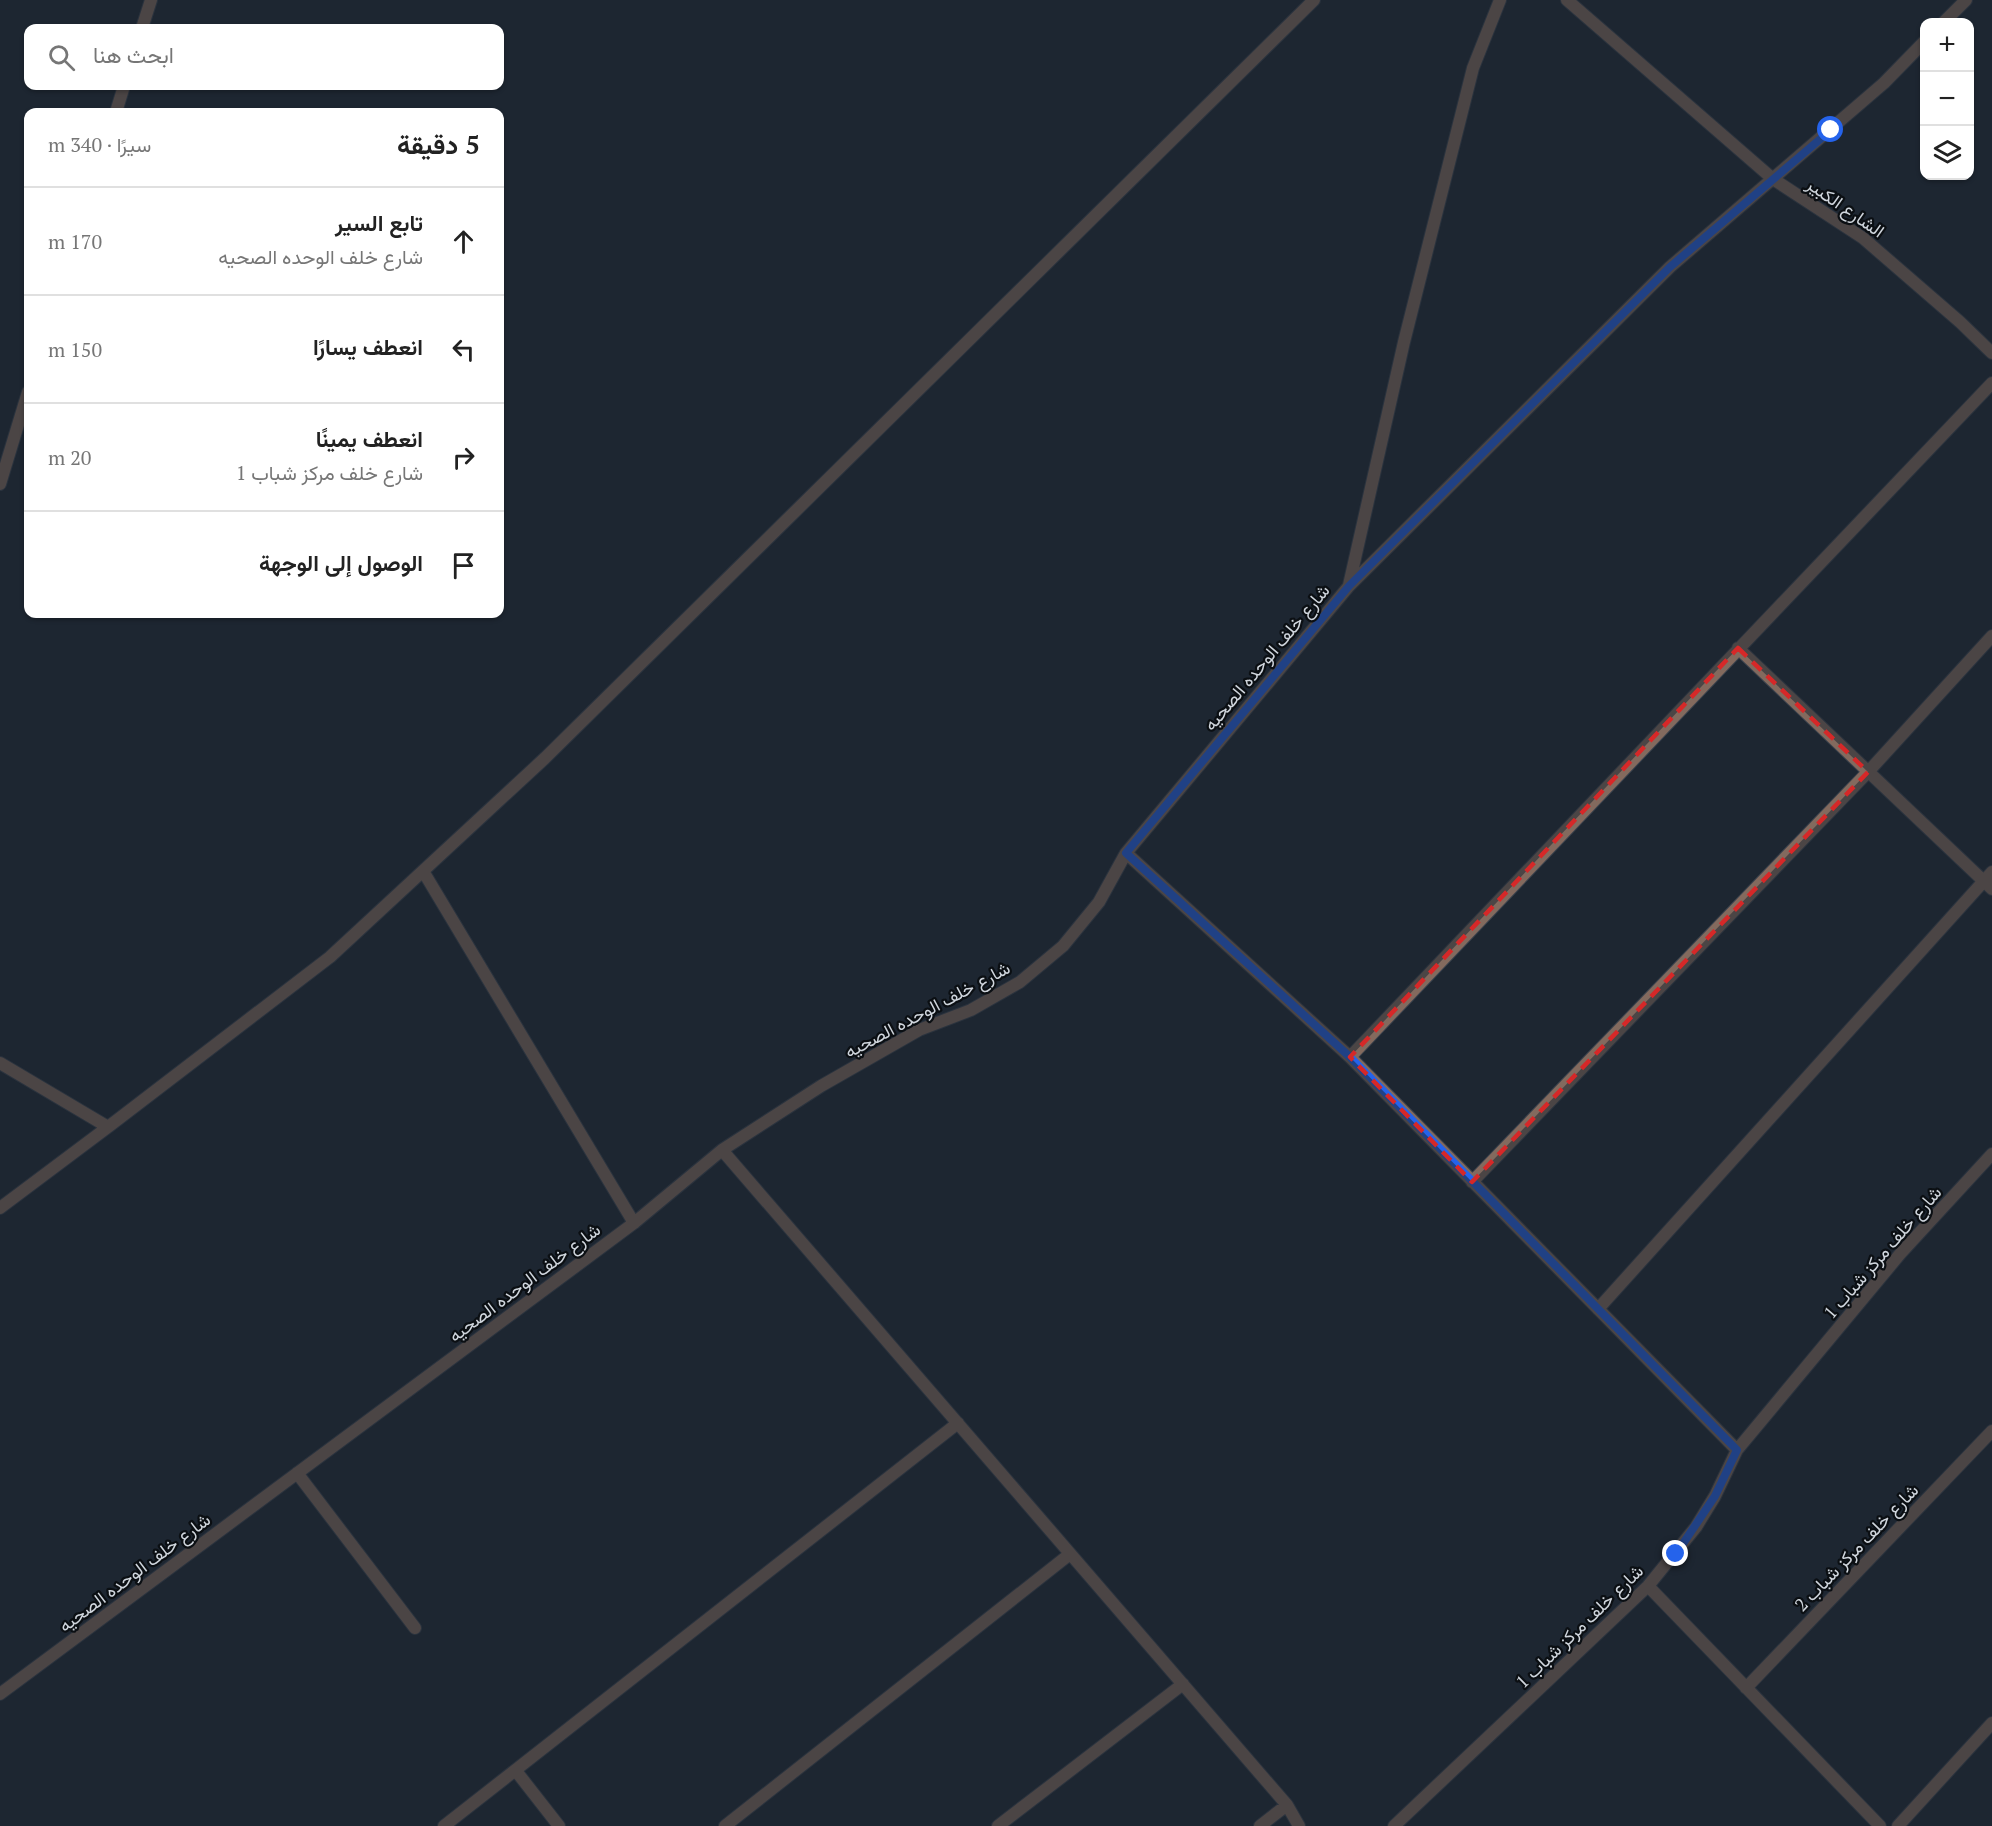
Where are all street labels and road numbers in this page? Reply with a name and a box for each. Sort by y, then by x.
street label: الشارع الكبير [1801,171,1890,243]
street label: شارع خلف الوحده الصحيه [1198,579,1335,736]
street label: شارع خلف الوحده الصحيه [840,955,1014,1064]
street label: شارع خلف مركز شباب 1 [1818,1181,1947,1324]
street label: شارع خلف الوحده الصحيه [443,1217,605,1348]
street label: شارع خلف مركز شباب 2 [1789,1478,1924,1617]
street label: شارع خلف الوحده الصحيه [53,1507,215,1638]
street label: شارع خلف مركز شباب 1 [1510,1559,1649,1694]

